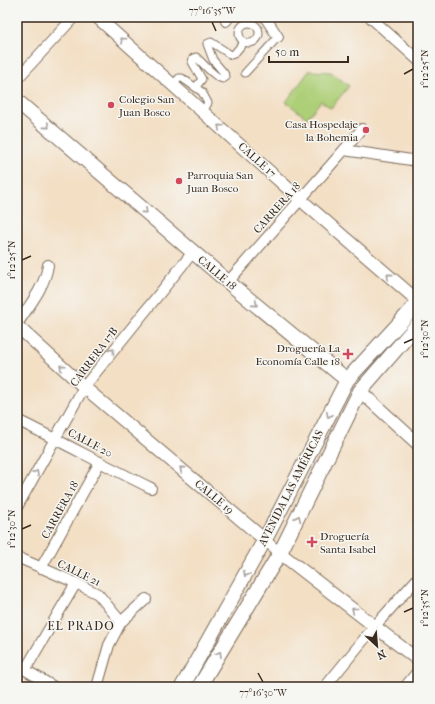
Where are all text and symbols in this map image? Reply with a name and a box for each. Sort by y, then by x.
text: 77°16'35"W [189,5,236,17]
one-way arrow [120,38,128,45]
scale bar [269,38,348,64]
text: 50 m [275,45,299,59]
text: 1°12'25"N [419,49,431,89]
place label: Colegio San Juan Bosco [118,93,175,119]
marker: Colegio San Juan Bosco [106,100,116,110]
place label: Casa Hospedaje la Bohemia [285,118,359,144]
one-way arrow [42,122,49,129]
one-way arrow [217,124,225,132]
marker: Casa Hospedaje la Bohemia [361,125,371,135]
street label: CALLE 17 [236,140,278,180]
place label: Parroquia San Juan Bosco [186,169,254,195]
marker: Parroquia San Juan Bosco [174,176,184,186]
street label: CARRERA 18 [251,180,303,236]
one-way arrow [140,207,148,214]
text: 1°12'25"N [6,240,18,280]
street label: CALLE 18 [195,253,239,293]
one-way arrow [386,273,393,280]
one-way arrow [250,300,257,307]
text: 1°12'30"N [419,319,431,359]
street label: CARRERA 17B [67,325,121,389]
place label: Droguería La Economía Calle 18 [255,342,341,368]
one-way arrow [108,349,115,356]
marker: Droguería La Economía Calle 18 [343,349,353,359]
one-way arrow [59,364,66,371]
one-way arrow [326,411,334,418]
street label: CALLE 20 [66,426,114,460]
street label: AVENIDA LAS AMÉRICAS [256,427,326,549]
one-way arrow [179,467,186,474]
one-way arrow [32,470,39,477]
street label: CALLE 19 [192,477,236,517]
street label: CARRERA 18 [39,479,81,541]
text: 1°12'30"N [6,509,18,549]
one-way arrow [293,514,300,522]
place label: Droguería Santa Isabel [320,530,376,556]
marker: Droguería Santa Isabel [307,537,317,547]
street label: CALLE 21 [55,557,103,589]
one-way arrow [243,569,250,577]
text: 1°12'35"N [419,589,431,627]
one-way arrow [351,608,358,615]
district label: EL PRADO [47,619,115,633]
north arrow [357,626,397,666]
text: N [374,647,388,662]
one-way arrow [215,651,222,658]
text: 77°16'30"W [239,687,288,699]

